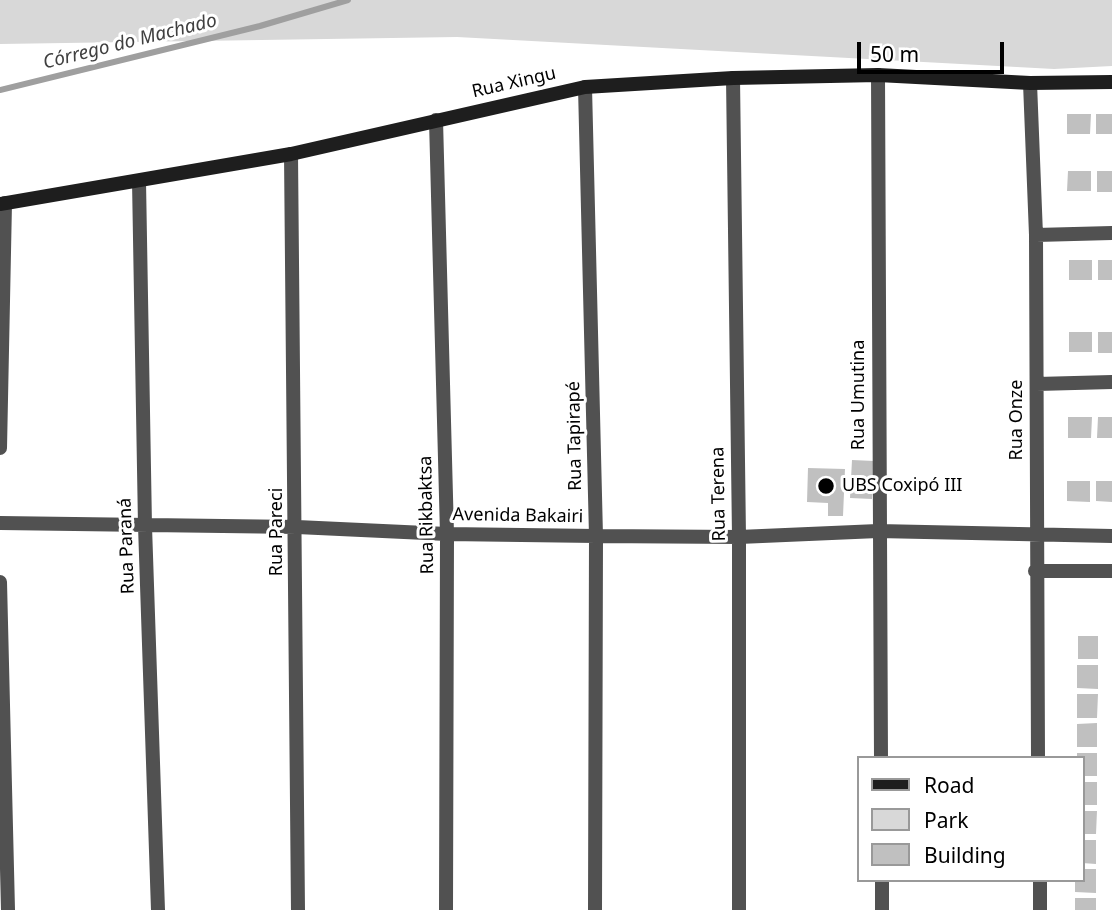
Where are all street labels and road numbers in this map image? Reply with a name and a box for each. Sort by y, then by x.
street label: Rua Xingu [470,63,558,103]
street label: Rua Umutina [848,340,870,450]
street label: Rua Onze [1006,380,1028,460]
street label: Rua Tapirapé [563,381,587,491]
street label: Rua Terena [707,447,731,541]
street label: Rua Rikbaktsa [415,456,439,574]
street label: Rua Pareci [266,488,288,576]
street label: Rua Paraná [115,497,139,595]
street label: Avenida Bakairi [452,504,584,528]

